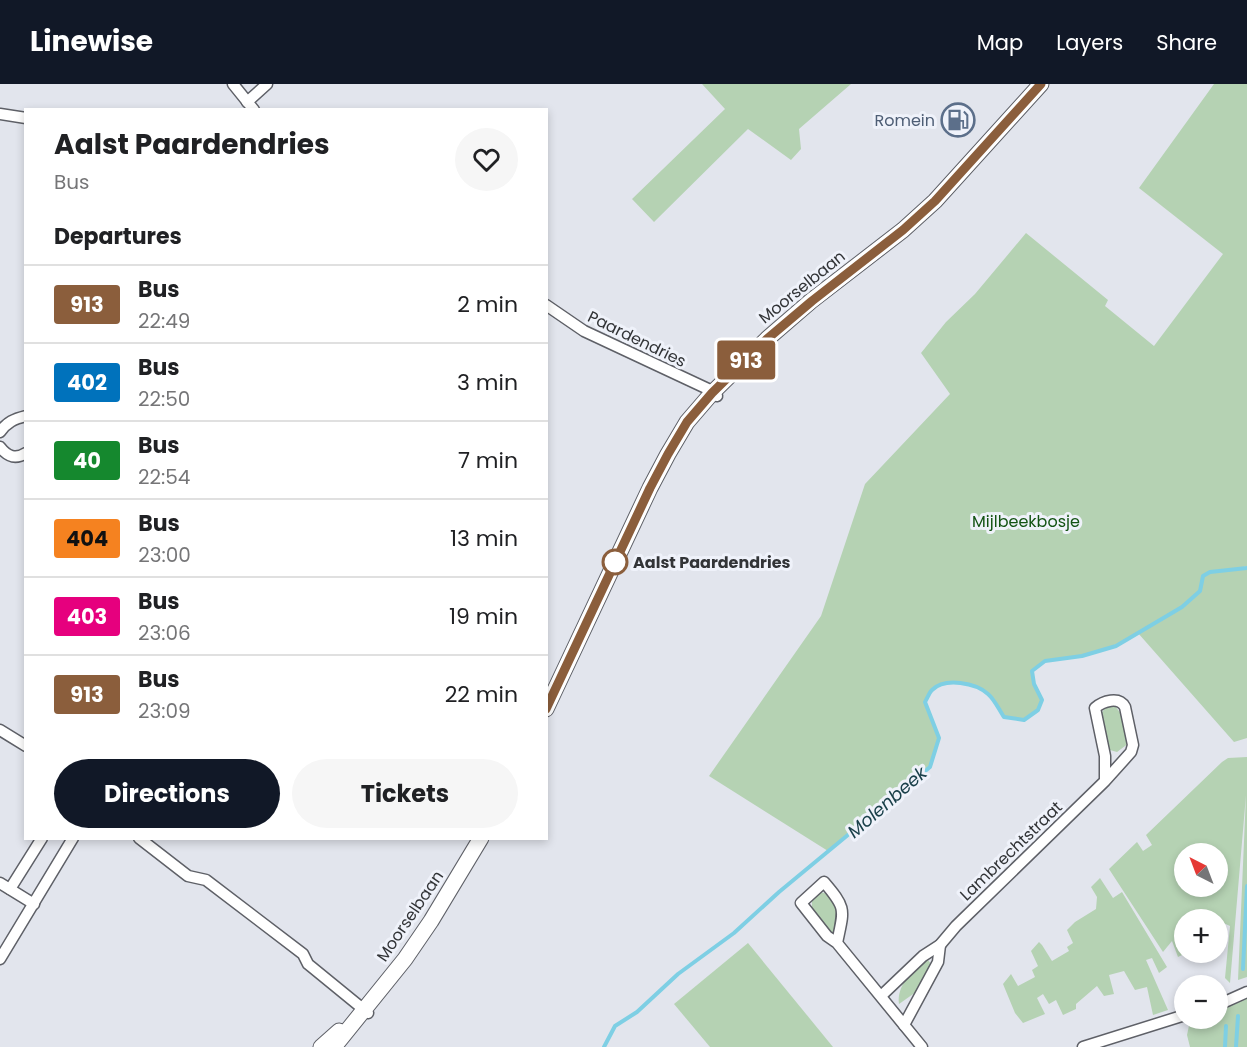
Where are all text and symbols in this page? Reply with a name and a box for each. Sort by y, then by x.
text: Linewise [30,22,153,61]
text: Map [977,28,1023,57]
text: Layers [1056,28,1123,57]
text: Share [1156,28,1217,57]
fuel station icon: Romein [940,102,976,138]
place label: Romein [874,109,935,132]
text: Aalst Paardendries [54,125,330,164]
button: heart [455,128,518,191]
text: Bus [54,168,90,196]
text: Departures [54,221,182,252]
street label: Moorselbaan [754,245,850,329]
text: Bus [138,274,180,305]
text: 2 min [457,289,518,320]
text: 913 [70,290,104,319]
street label: Paardendries [584,305,690,373]
text: 22:49 [138,307,190,335]
line badge: 913 [712,340,780,380]
text: 913 [729,346,763,375]
text: Bus [138,352,180,383]
text: 3 min [457,367,518,398]
text: 402 [67,368,107,397]
text: 22:50 [138,385,190,413]
text: Bus [138,430,180,461]
text: 7 min [458,445,518,476]
text: 40 [73,446,101,475]
text: 22:54 [138,463,190,491]
text: Bus [138,508,180,539]
park label: Mijlbeekbosje [972,510,1080,533]
text: 13 min [450,523,518,554]
text: 404 [66,524,108,553]
text: 23:00 [138,541,191,569]
marker: Aalst Paardendries [602,549,628,575]
place label: Aalst Paardendries [633,551,791,574]
text: Bus [138,586,180,617]
text: 19 min [449,601,518,632]
text: 403 [67,602,107,631]
text: 23:06 [138,619,191,647]
text: Bus [138,664,180,695]
text: 22 min [445,679,518,710]
text: 913 [70,680,104,709]
text: 23:09 [138,697,191,725]
button: Directions [54,759,280,828]
button: Tickets [292,759,518,828]
water label: Molenbeek [842,760,933,844]
street label: Lambrechtstraat [955,796,1067,906]
north arrow [1174,843,1228,897]
map controls [1174,843,1228,1029]
street label: Moorselbaan [371,866,449,966]
button: + [1174,909,1228,963]
button: − [1174,975,1228,1029]

